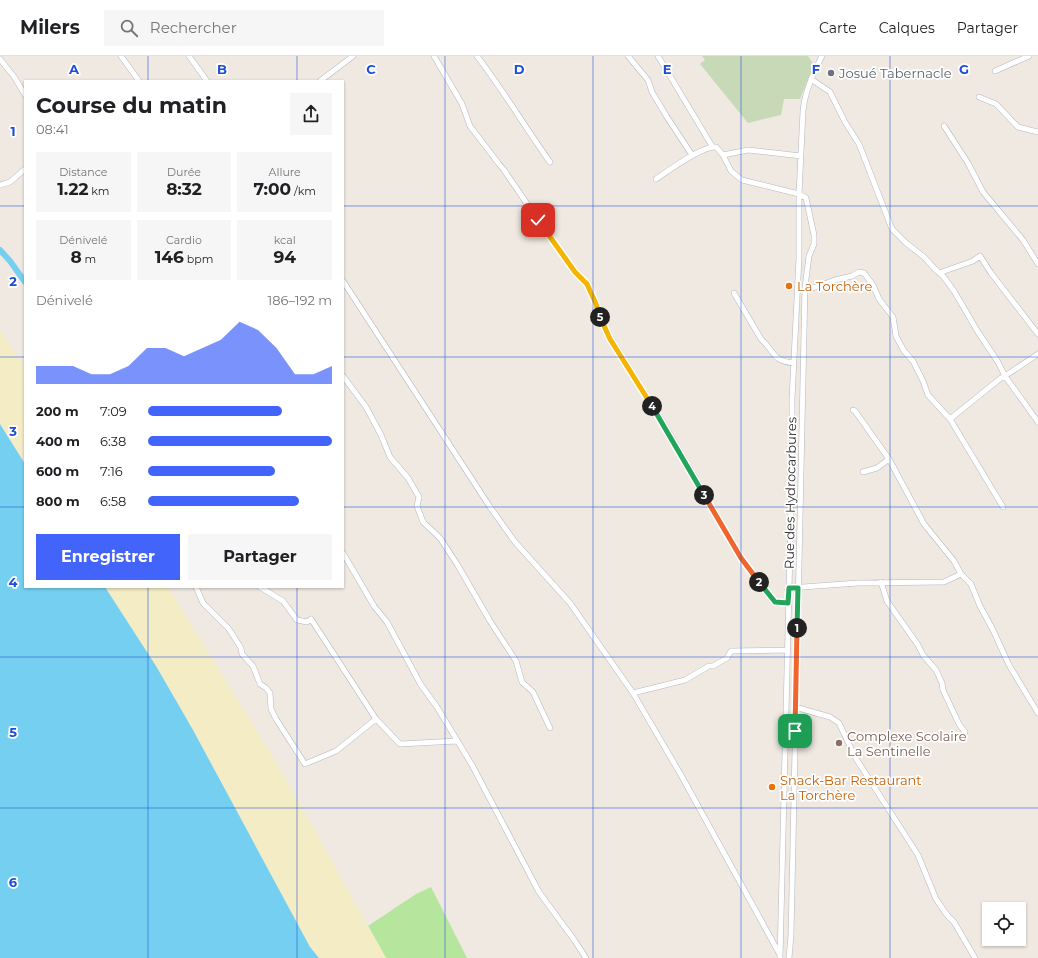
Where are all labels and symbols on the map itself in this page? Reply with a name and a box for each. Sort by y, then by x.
text: A [68,61,80,77]
text: B [217,61,227,77]
text: C [366,61,376,77]
text: D [514,61,525,77]
text: E [663,61,672,77]
text: F [812,61,820,77]
text: G [959,61,969,77]
place label: Josué Tabernacle [838,65,952,81]
marker: Josué Tabernacle [826,68,836,78]
text: 1 [10,123,16,139]
pin [521,203,555,237]
text: 2 [9,273,17,289]
place label: La Torchère [797,278,873,294]
marker: La Torchère [784,281,794,291]
pin: 5 [590,307,610,327]
pin: 4 [642,396,662,416]
street label: Rue des Hydrocarbures [781,417,799,569]
text: 3 [8,423,17,439]
pin: 3 [694,485,714,505]
pin: 2 [749,572,769,592]
text: 4 [9,574,18,590]
pin: 1 [787,618,807,638]
pin [778,714,812,748]
text: 5 [9,724,17,740]
place label: Complexe Scolaire La Sentinelle [847,728,967,759]
marker: Complexe Scolaire La Sentinelle [834,738,844,748]
place label: Snack-Bar Restaurant La Torchère [780,772,922,803]
marker: Snack-Bar Restaurant La Torchère [767,782,777,792]
text: 6 [9,874,18,890]

